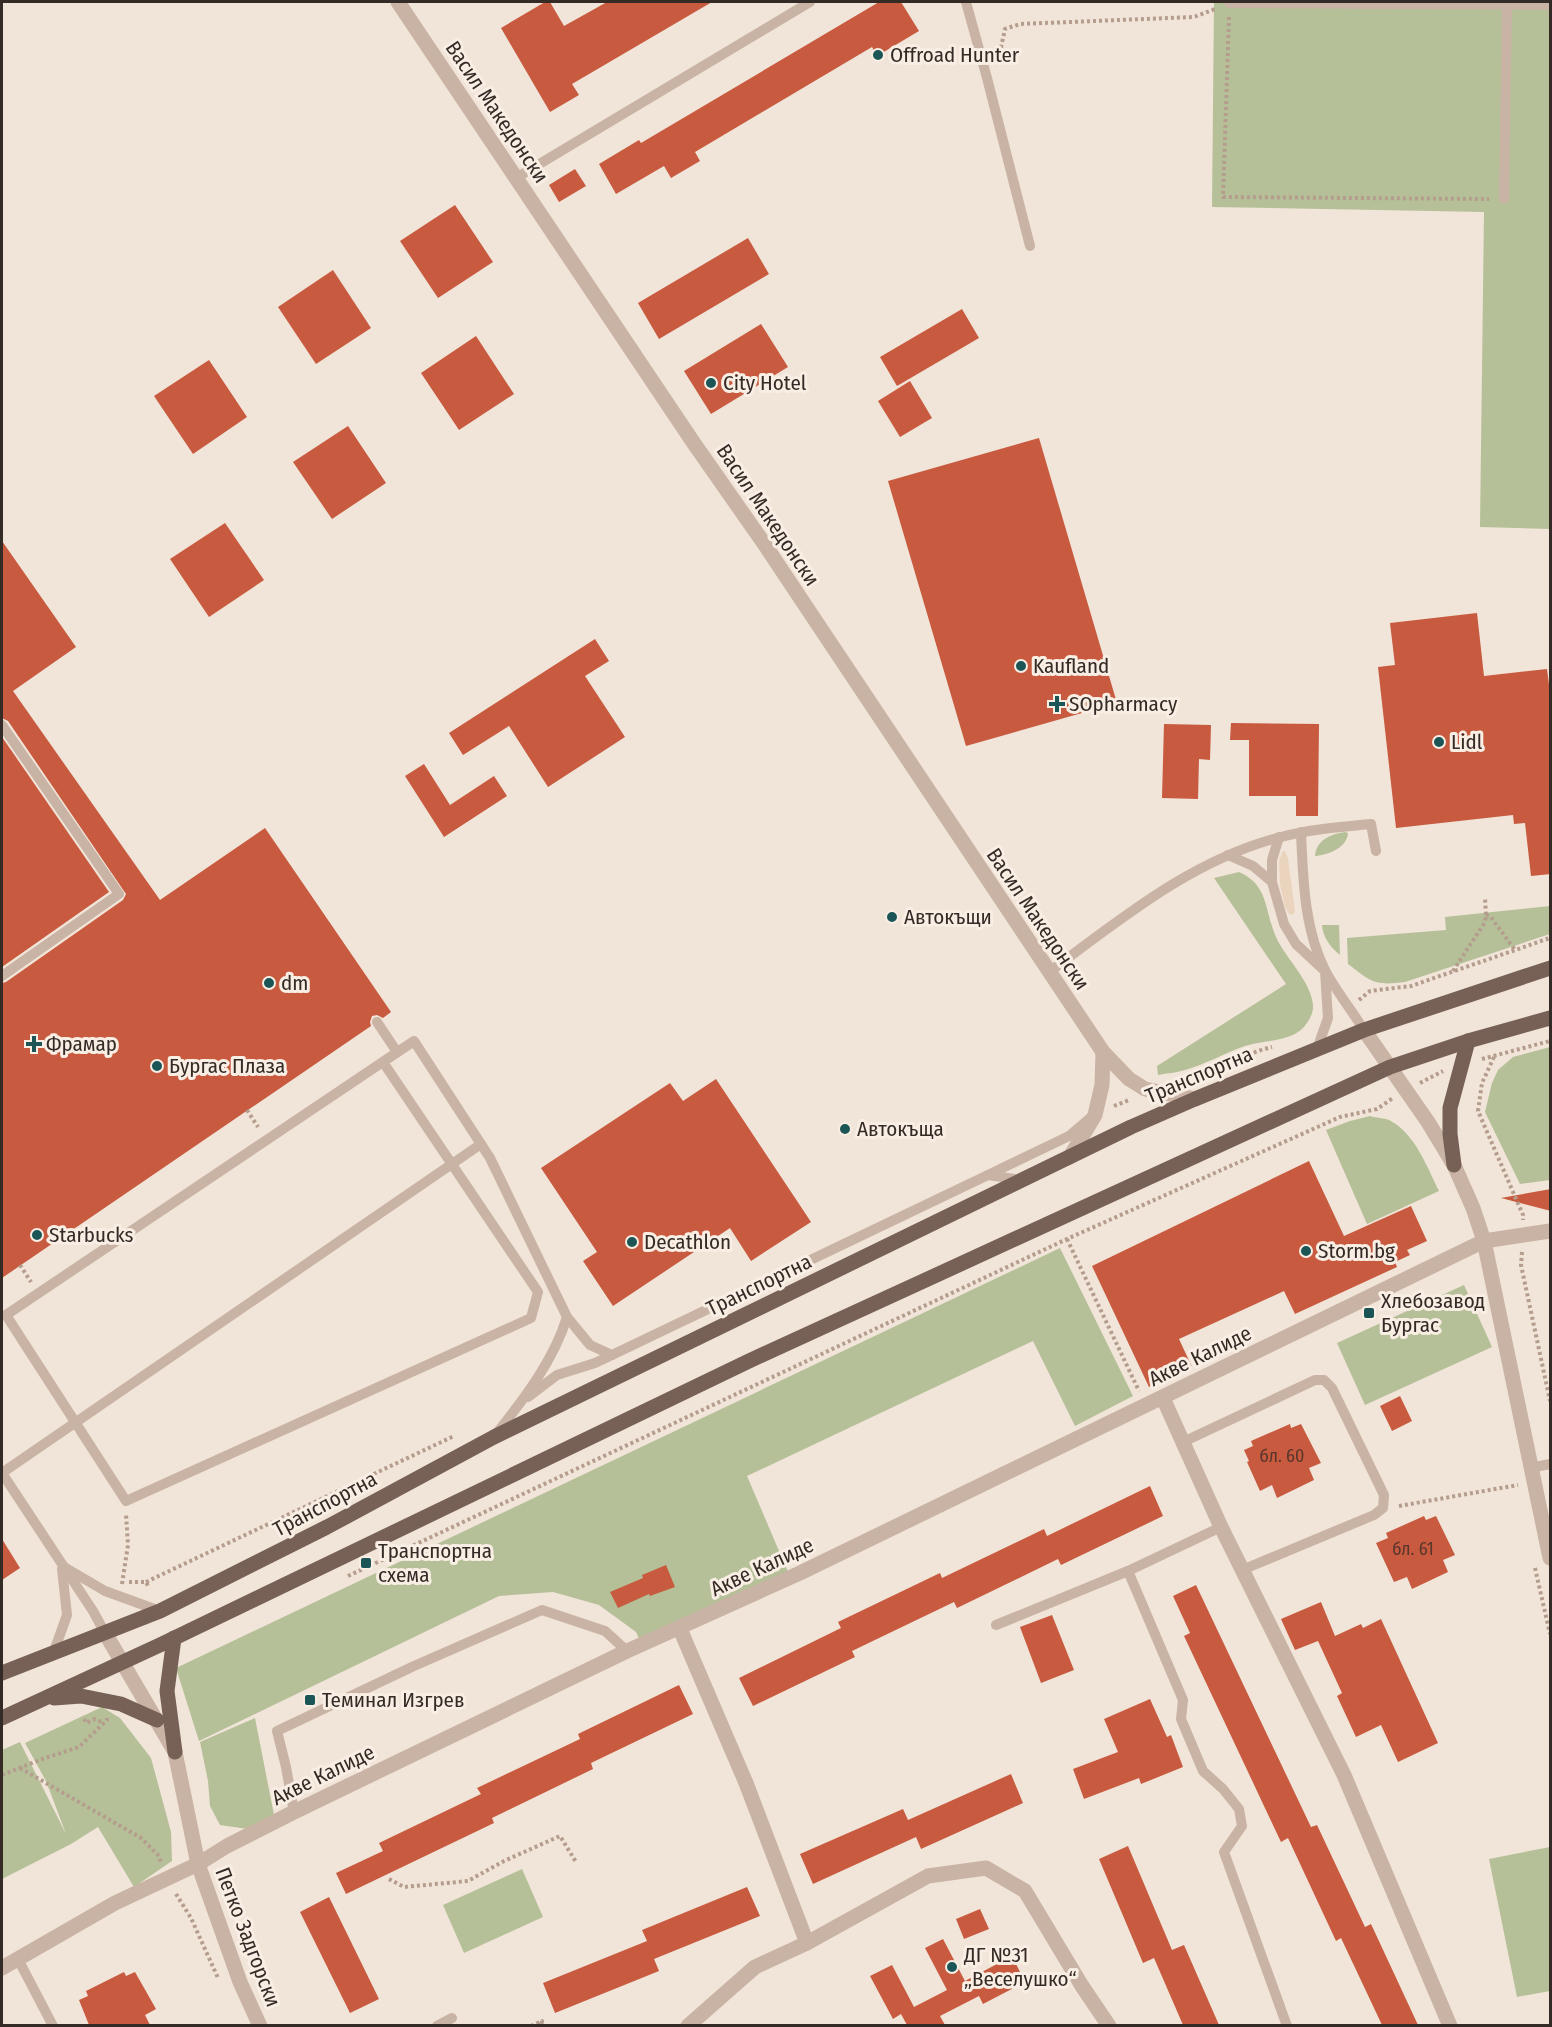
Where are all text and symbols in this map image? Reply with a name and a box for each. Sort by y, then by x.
street label: Васил Македонски [440,36,554,188]
place label: Offroad Hunter [890,42,1020,68]
marker: Offroad Hunter [871,48,885,62]
place label: City Hotel [723,370,807,396]
marker: City Hotel [704,376,718,390]
street label: Васил Македонски [711,439,825,591]
place label: Kaufland [1033,653,1109,679]
marker: Kaufland [1014,659,1028,673]
place label: SOpharmacy [1069,691,1178,717]
marker: SOpharmacy [1050,697,1064,711]
place label: Lidl [1451,729,1483,755]
marker: Lidl [1432,735,1446,749]
street label: Васил Македонски [981,843,1095,995]
place label: Автокъщи [904,904,992,930]
marker: Автокъщи [885,910,899,924]
place label: dm [281,970,308,996]
marker: dm [262,976,276,990]
place label: Фрамар [46,1031,117,1057]
marker: Фрамар [27,1037,41,1051]
street label: Транспортна [1141,1041,1257,1109]
place label: Бургас Плаза [169,1053,285,1079]
marker: Бургас Плаза [150,1059,164,1073]
place label: Автокъща [857,1116,944,1142]
marker: Автокъща [838,1122,852,1136]
place label: Starbucks [49,1222,134,1248]
marker: Starbucks [30,1228,44,1242]
place label: Decathlon [644,1229,731,1255]
marker: Decathlon [625,1235,639,1249]
place label: Storm.bg [1318,1238,1395,1264]
marker: Storm.bg [1299,1244,1313,1258]
street label: Транспортна [702,1248,816,1322]
place label: Хлебозавод Бургас [1381,1288,1485,1338]
marker: Хлебозавод Бургас [1362,1306,1376,1320]
street label: Акве Калиде [1144,1320,1256,1392]
house number: бл. 60 [1260,1445,1304,1467]
street label: Транспортна [269,1466,381,1542]
street label: Акве Калиде [706,1532,818,1602]
place label: Транспортна схема [378,1538,492,1588]
house number: бл. 61 [1392,1538,1434,1560]
marker: Транспортна схема [359,1556,373,1570]
place label: Теминал Изгрев [322,1687,465,1713]
marker: Теминал Изгрев [303,1693,317,1707]
street label: Акве Калиде [267,1739,379,1811]
street label: Петко Задгорски [209,1863,287,2011]
place label: ДГ №31 „Веселушко“ [963,1942,1077,1992]
marker: ДГ №31 „Веселушко“ [945,1960,959,1974]

